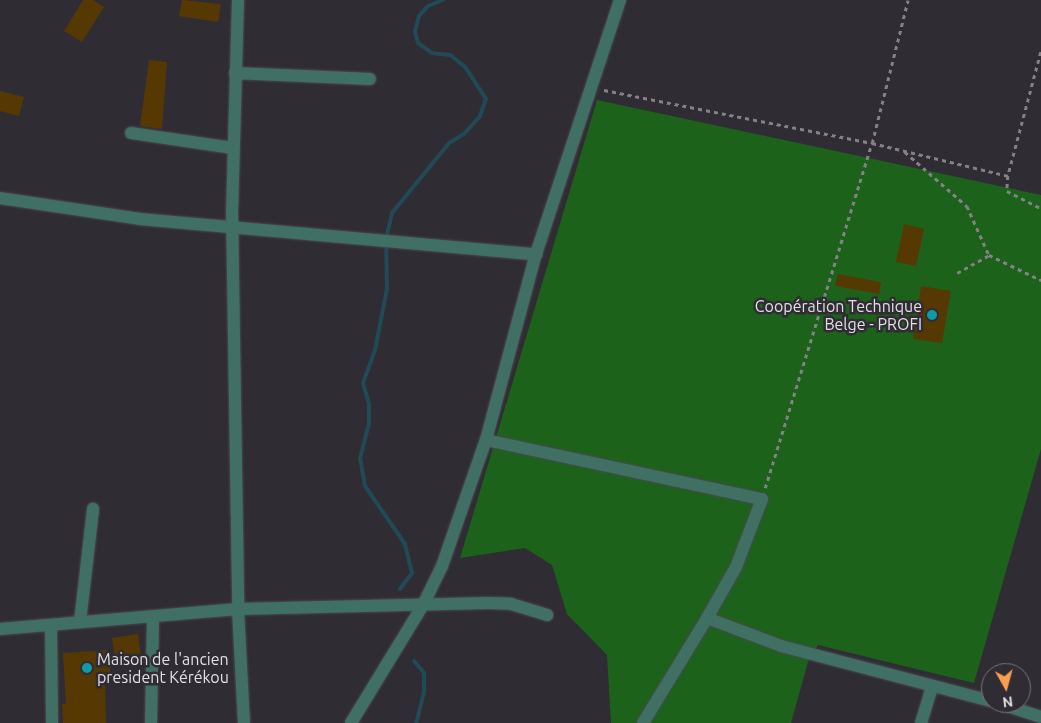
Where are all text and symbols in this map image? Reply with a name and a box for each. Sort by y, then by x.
place label: Coopération Technique Belge - PROFI [755,296,922,334]
marker: Coopération Technique Belge - PROFI [926,309,938,321]
place label: Maison de l'ancien president Kérékou [97,649,229,687]
marker: Maison de l'ancien president Kérékou [81,662,93,674]
north arrow [981,663,1031,713]
text: N [1002,693,1014,710]

